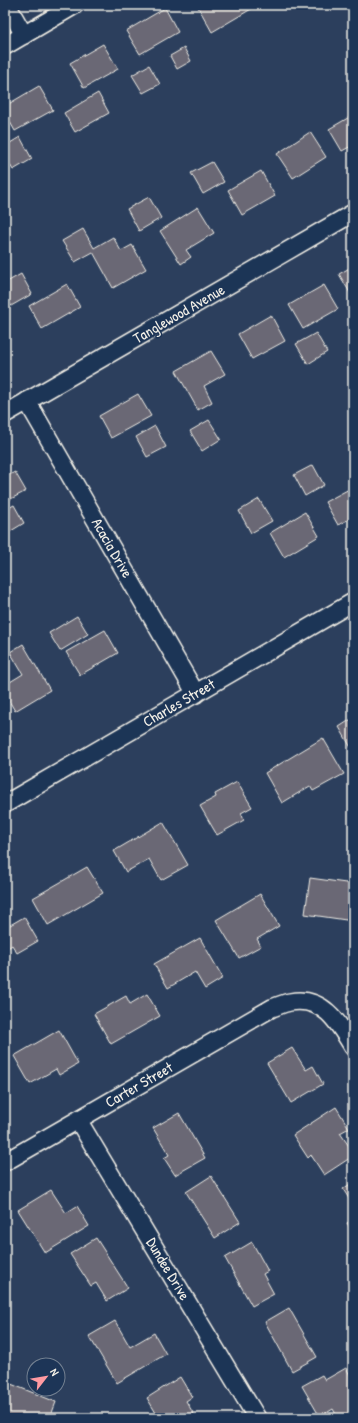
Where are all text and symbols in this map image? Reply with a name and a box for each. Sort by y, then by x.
street label: Tanglewood Avenue [129,279,228,348]
street label: Acacia Drive [87,514,138,581]
street label: Charles Street [139,673,219,732]
street label: Carter Street [101,1056,177,1112]
street label: Dundee Drive [142,1234,195,1304]
north arrow [26,1357,66,1397]
text: N [47,1366,62,1378]

